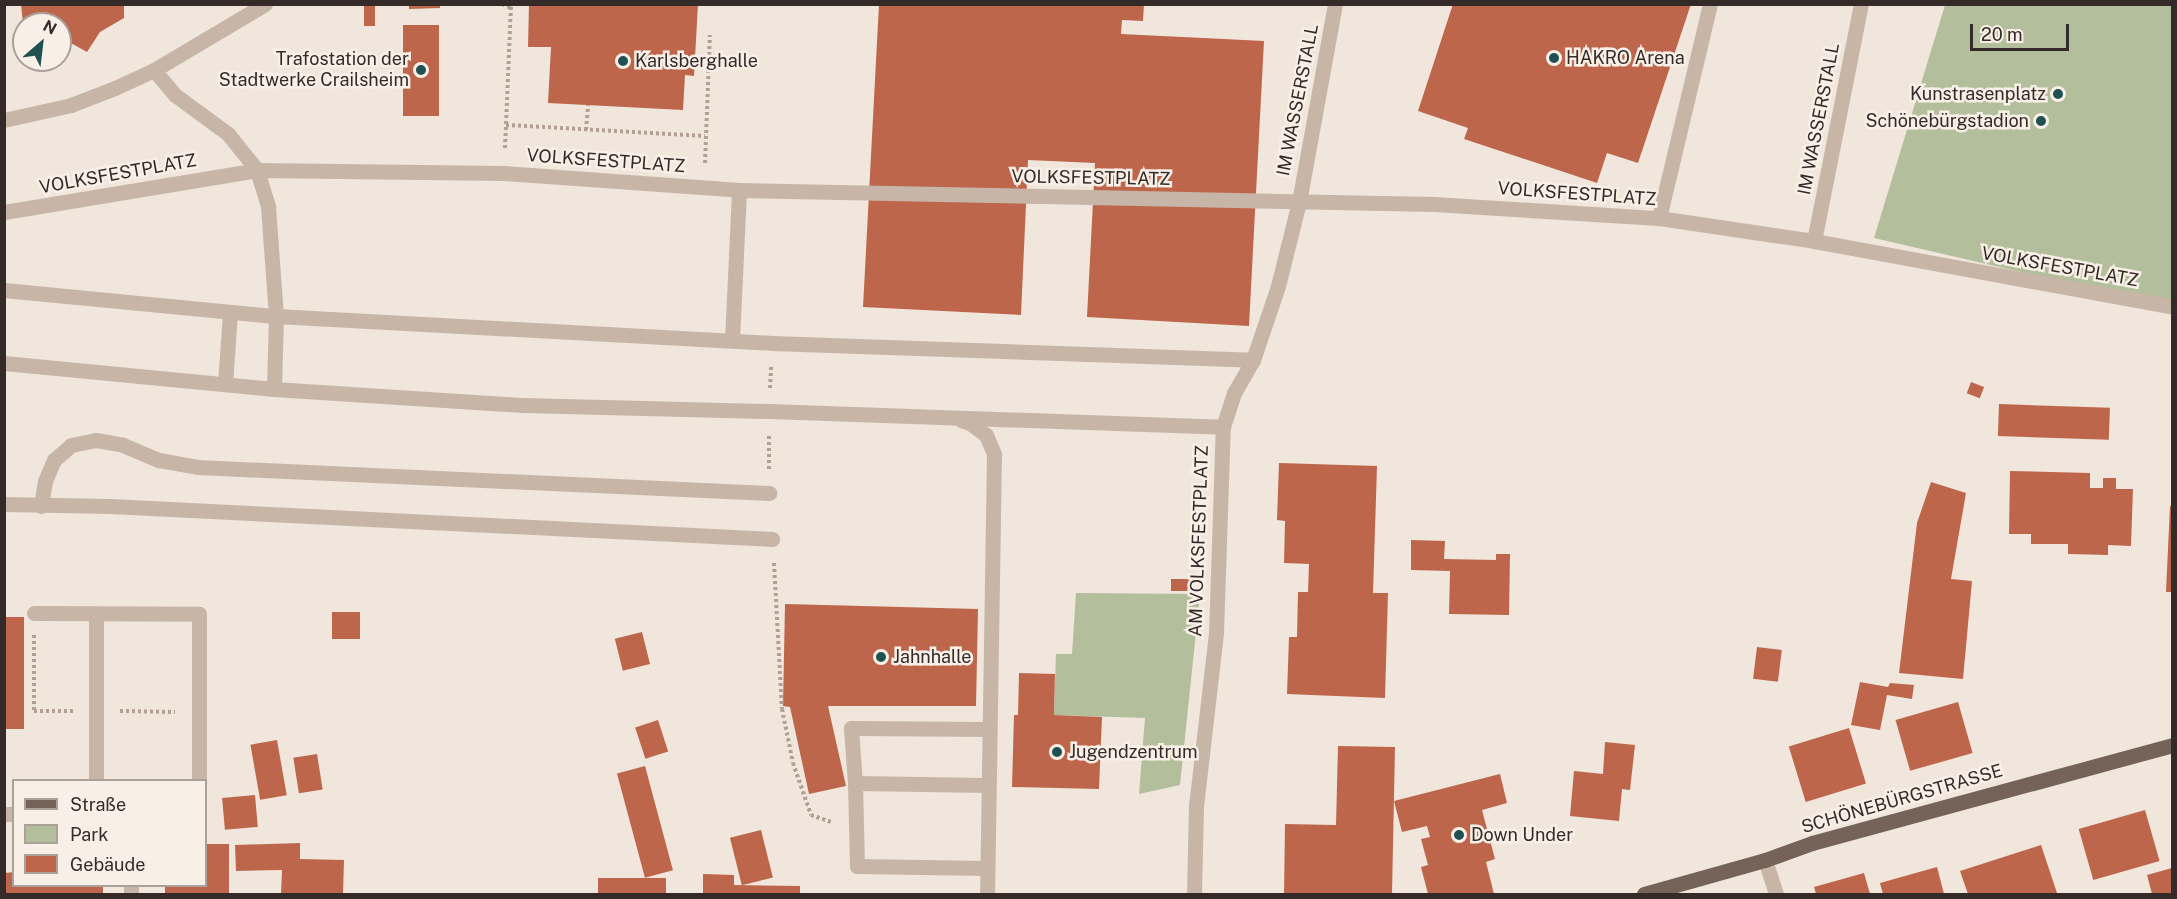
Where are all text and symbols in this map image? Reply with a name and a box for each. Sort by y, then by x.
north arrow [12,12,72,72]
scale bar [1973,12,2072,50]
text: N [40,16,60,39]
street label: IM WASSERSTALL [1273,22,1323,178]
text: 20 m [1981,24,2023,45]
street label: IM WASSERSTALL [1794,41,1844,197]
place label: HAKRO Arena [1566,47,1685,69]
place label: Trafostation der Stadtwerke Crailsheim [219,49,409,92]
place label: Karlsberghalle [635,50,758,72]
marker: HAKRO Arena [1547,51,1561,65]
marker: Karlsberghalle [616,54,630,68]
marker: Trafostation der Stadtwerke Crailsheim [414,63,428,77]
place label: Kunstrasenplatz [1910,83,2046,105]
marker: Kunstrasenplatz [2051,87,2065,101]
place label: Schönebürgstadion [1866,110,2029,132]
marker: Schönebürgstadion [2034,114,2048,128]
street label: VOLKSFESTPLATZ [526,145,686,177]
street label: VOLKSFESTPLATZ [38,150,198,198]
street label: VOLKSFESTPLATZ [1011,166,1171,190]
street label: VOLKSFESTPLATZ [1497,178,1657,210]
street label: VOLKSFESTPLATZ [1980,243,2140,291]
street label: AM VOLKSFESTPLATZ [1185,445,1213,637]
place label: Jahnhalle [893,646,971,668]
marker: Jahnhalle [874,650,888,664]
place label: Jugendzentrum [1069,741,1198,763]
marker: Jugendzentrum [1050,745,1064,759]
street label: SCHÖNEBÜRGSTRASSE [1799,760,2005,838]
legend [12,779,207,887]
text: Straße [70,794,126,815]
text: Park [70,824,108,845]
place label: Down Under [1471,824,1573,846]
marker: Down Under [1452,828,1466,842]
text: Gebäude [70,854,145,875]

